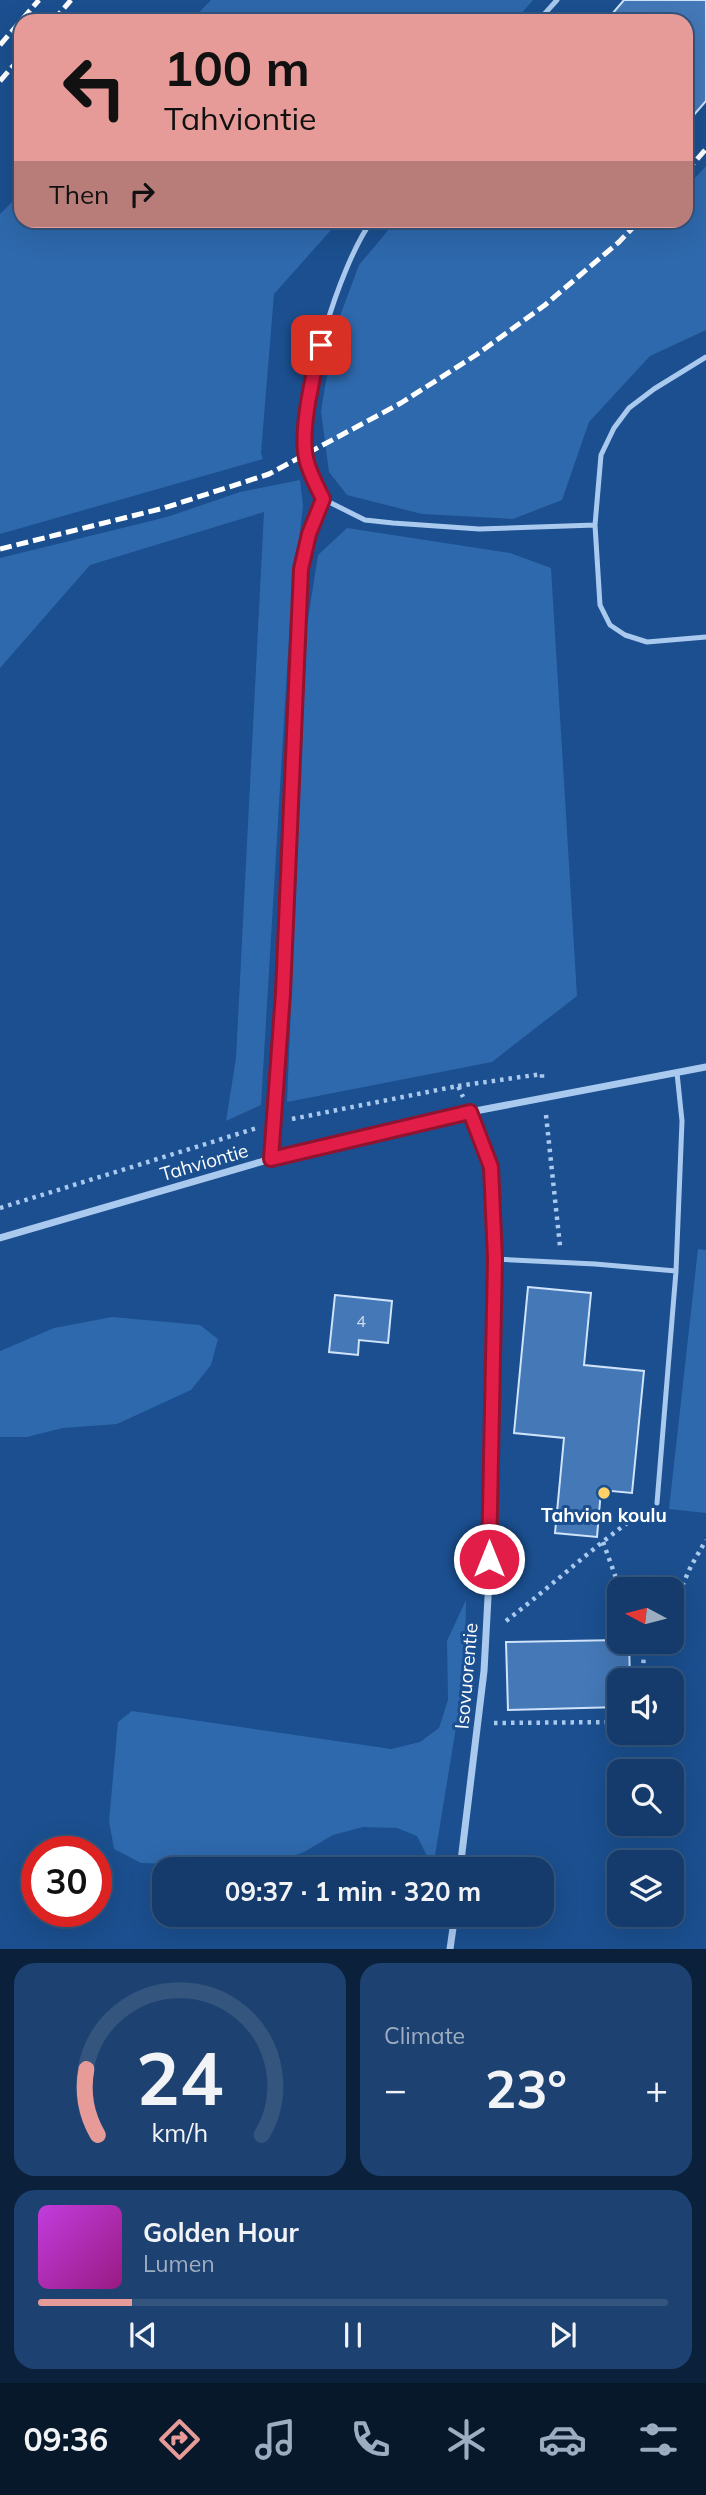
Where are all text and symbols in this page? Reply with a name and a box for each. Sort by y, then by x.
text: 100 m [164,37,310,98]
icon: left [49,42,140,133]
text: Tahviontie [164,98,317,138]
icon: right [123,175,161,213]
text: Then [49,178,109,211]
pin [291,315,351,375]
icon: arrive [302,326,340,364]
street label: Tahviontie [157,1138,251,1186]
house number: 4 [356,1311,366,1331]
marker: Tahvion koulu [596,1485,612,1501]
place label: Tahvion koulu [541,1503,667,1527]
position arrow [452,1522,526,1596]
north arrow [607,1577,684,1654]
map controls [607,1577,684,1927]
street label: Isovuorentie [449,1622,483,1730]
button: sound [607,1668,684,1745]
button: search [607,1759,684,1836]
speed limit sign: 30 [21,1836,112,1927]
button: layers [607,1850,684,1927]
text: 09:37 · 1 min · 320 m [225,1875,481,1908]
text: Climate [384,2021,465,2050]
text: 24 [136,2033,224,2124]
text: 23° [485,2056,567,2121]
text: − [384,2065,407,2113]
text: + [645,2065,668,2113]
text: km/h [152,2117,208,2148]
text: Golden Hour [143,2216,299,2249]
text: Lumen [143,2249,215,2278]
icon: previous [124,2316,162,2354]
icon: pause [334,2316,372,2354]
icon: next [544,2316,582,2354]
icon: directions [155,2415,204,2464]
icon: music [251,2415,300,2464]
icon: phone [346,2415,395,2464]
icon: climate [442,2415,491,2464]
icon: car [538,2415,587,2464]
icon: filters [634,2415,683,2464]
text: 09:36 [23,2419,108,2459]

